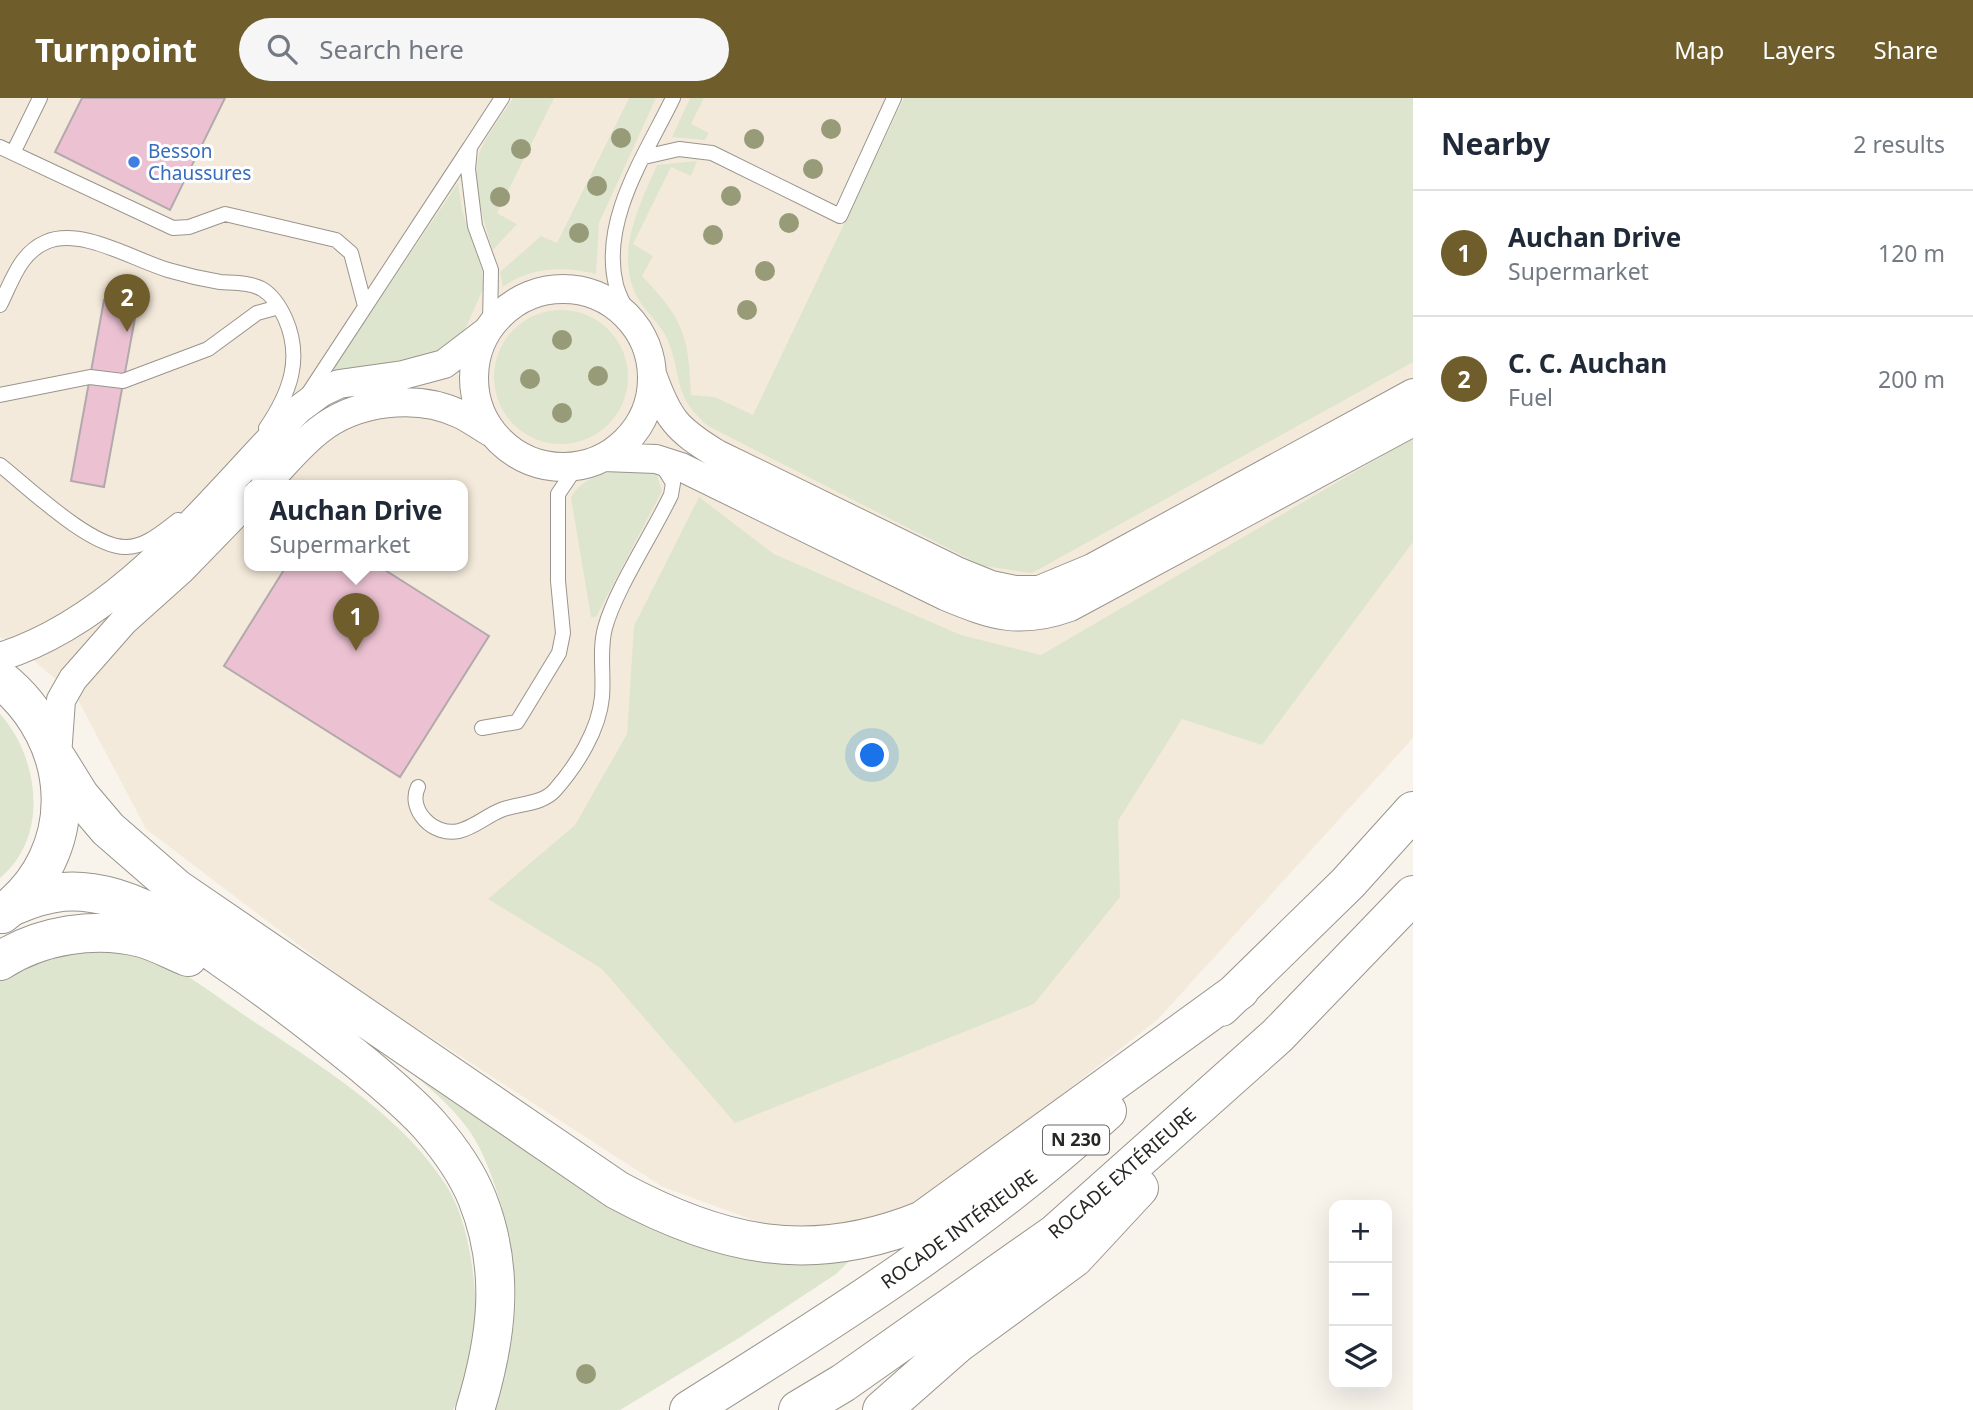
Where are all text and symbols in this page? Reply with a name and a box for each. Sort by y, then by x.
search box [239,18,729,81]
text: Turnpoint [35,27,197,72]
icon: search [263,30,301,68]
text: Search here [319,31,464,67]
text: Map [1674,33,1724,66]
text: Layers [1762,33,1836,66]
text: Share [1874,33,1938,66]
text: Nearby [1441,123,1550,164]
text: 2 results [1853,128,1945,160]
place label: Besson Chaussures [148,138,251,186]
marker: Besson Chaussures [126,154,142,170]
text: Auchan Drive [1508,219,1681,255]
text: 1 [1457,237,1471,269]
text: 120 m [1878,237,1945,269]
text: Supermarket [1508,255,1649,287]
pin: 2 [104,274,150,332]
text: C. C. Auchan [1508,345,1667,381]
text: 2 [1457,363,1471,395]
text: 200 m [1878,363,1945,395]
text: Fuel [1508,381,1553,413]
popup [244,480,468,571]
text: Auchan Drive [269,492,443,528]
text: Supermarket [269,528,410,560]
pin: 1 [333,593,379,651]
your location [855,738,889,772]
street label: ROCADE EXTÉRIEURE [1042,1101,1202,1245]
road number: N 230 [1043,1126,1109,1154]
street label: ROCADE INTÉRIEURE [876,1163,1042,1295]
map controls [1329,1200,1392,1389]
button: + [1329,1200,1392,1263]
button: − [1329,1263,1392,1326]
button: layers [1329,1326,1392,1389]

